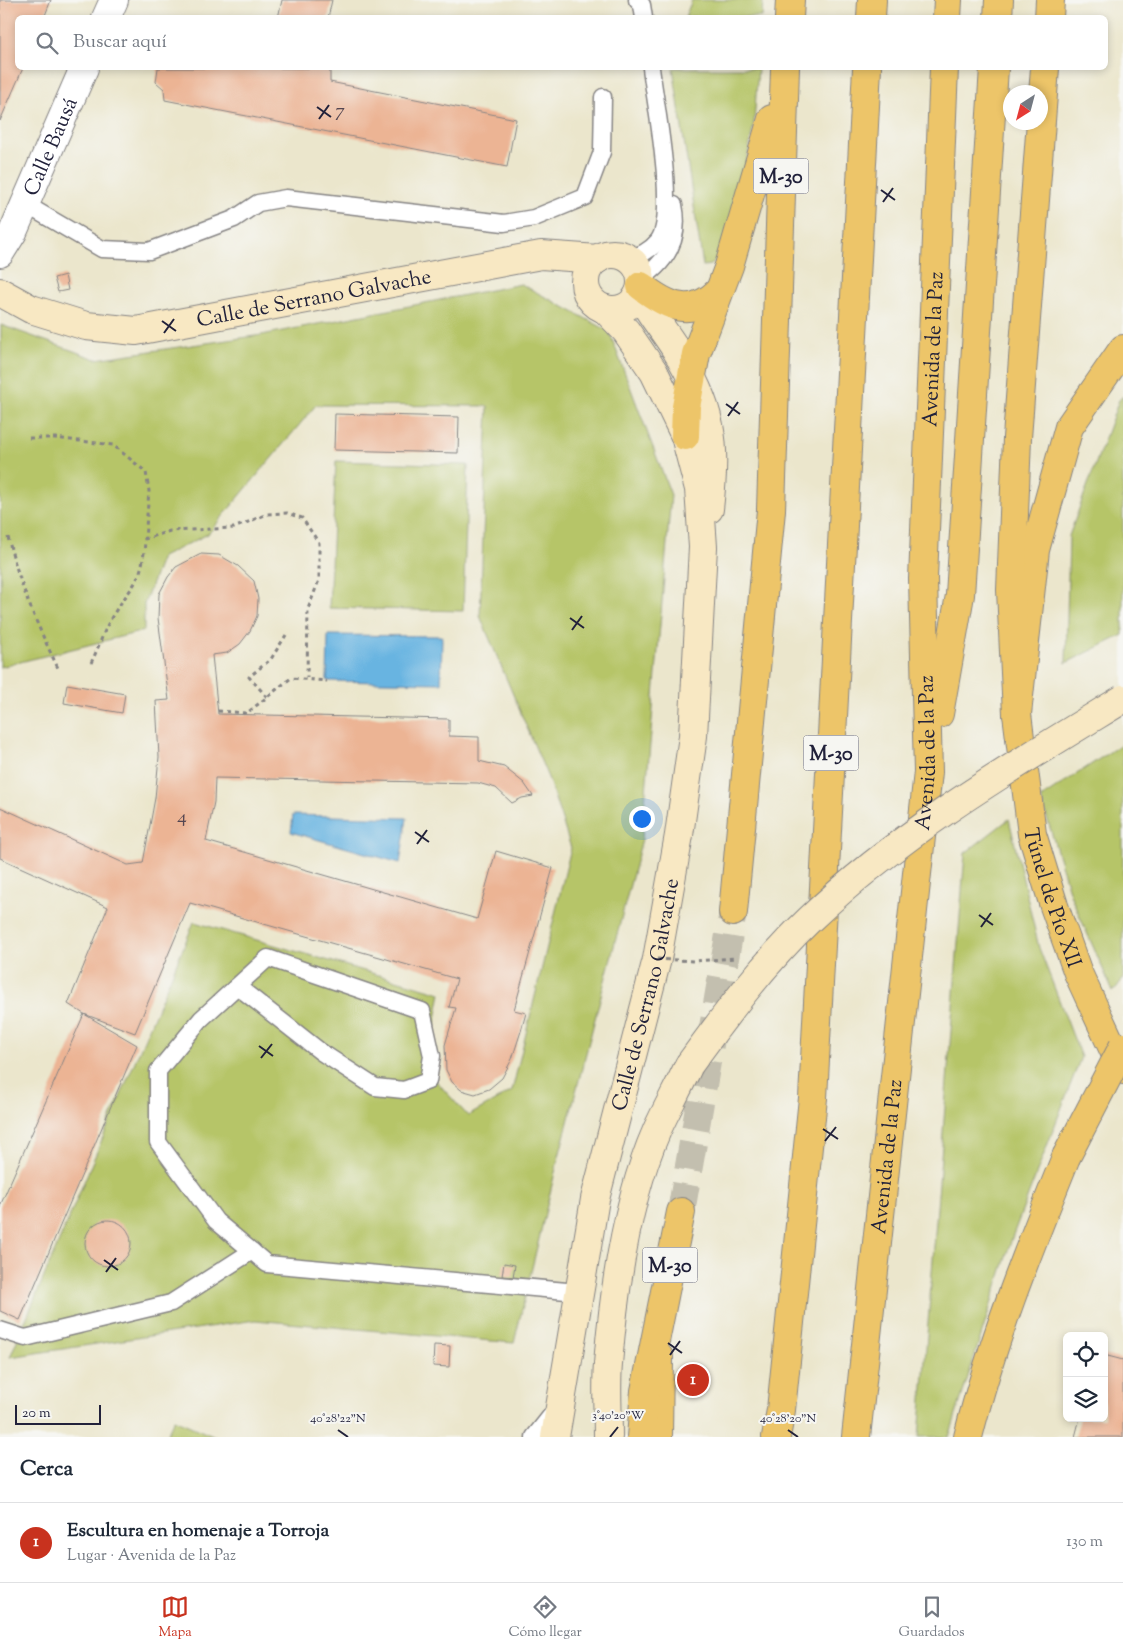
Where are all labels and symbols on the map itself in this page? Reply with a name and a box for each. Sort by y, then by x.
north arrow [1003,85,1048,130]
street label: Calle Bausá [17,93,87,201]
house number: 7 [335,98,345,125]
road number: M-30 [754,158,808,194]
street label: Calle de Serrano Galvache [194,263,434,336]
street label: Avenida de la Paz [916,271,953,428]
street label: Avenida de la Paz [909,675,945,832]
road number: M-30 [804,736,858,770]
house number: 4 [177,804,187,831]
your location [629,806,655,832]
street label: Túnel de Pío XII [1014,826,1088,972]
street label: Calle de Serrano Galvache [605,876,688,1115]
street label: Avenida de la Paz [865,1078,912,1236]
road number: M-30 [642,1248,698,1282]
pin: 1 [677,1361,709,1399]
scale bar [15,1402,101,1425]
text: 3°40'20"W [592,1407,645,1425]
text: 40°28'22"N [310,1410,366,1428]
text: 40°28'20"N [760,1410,816,1428]

